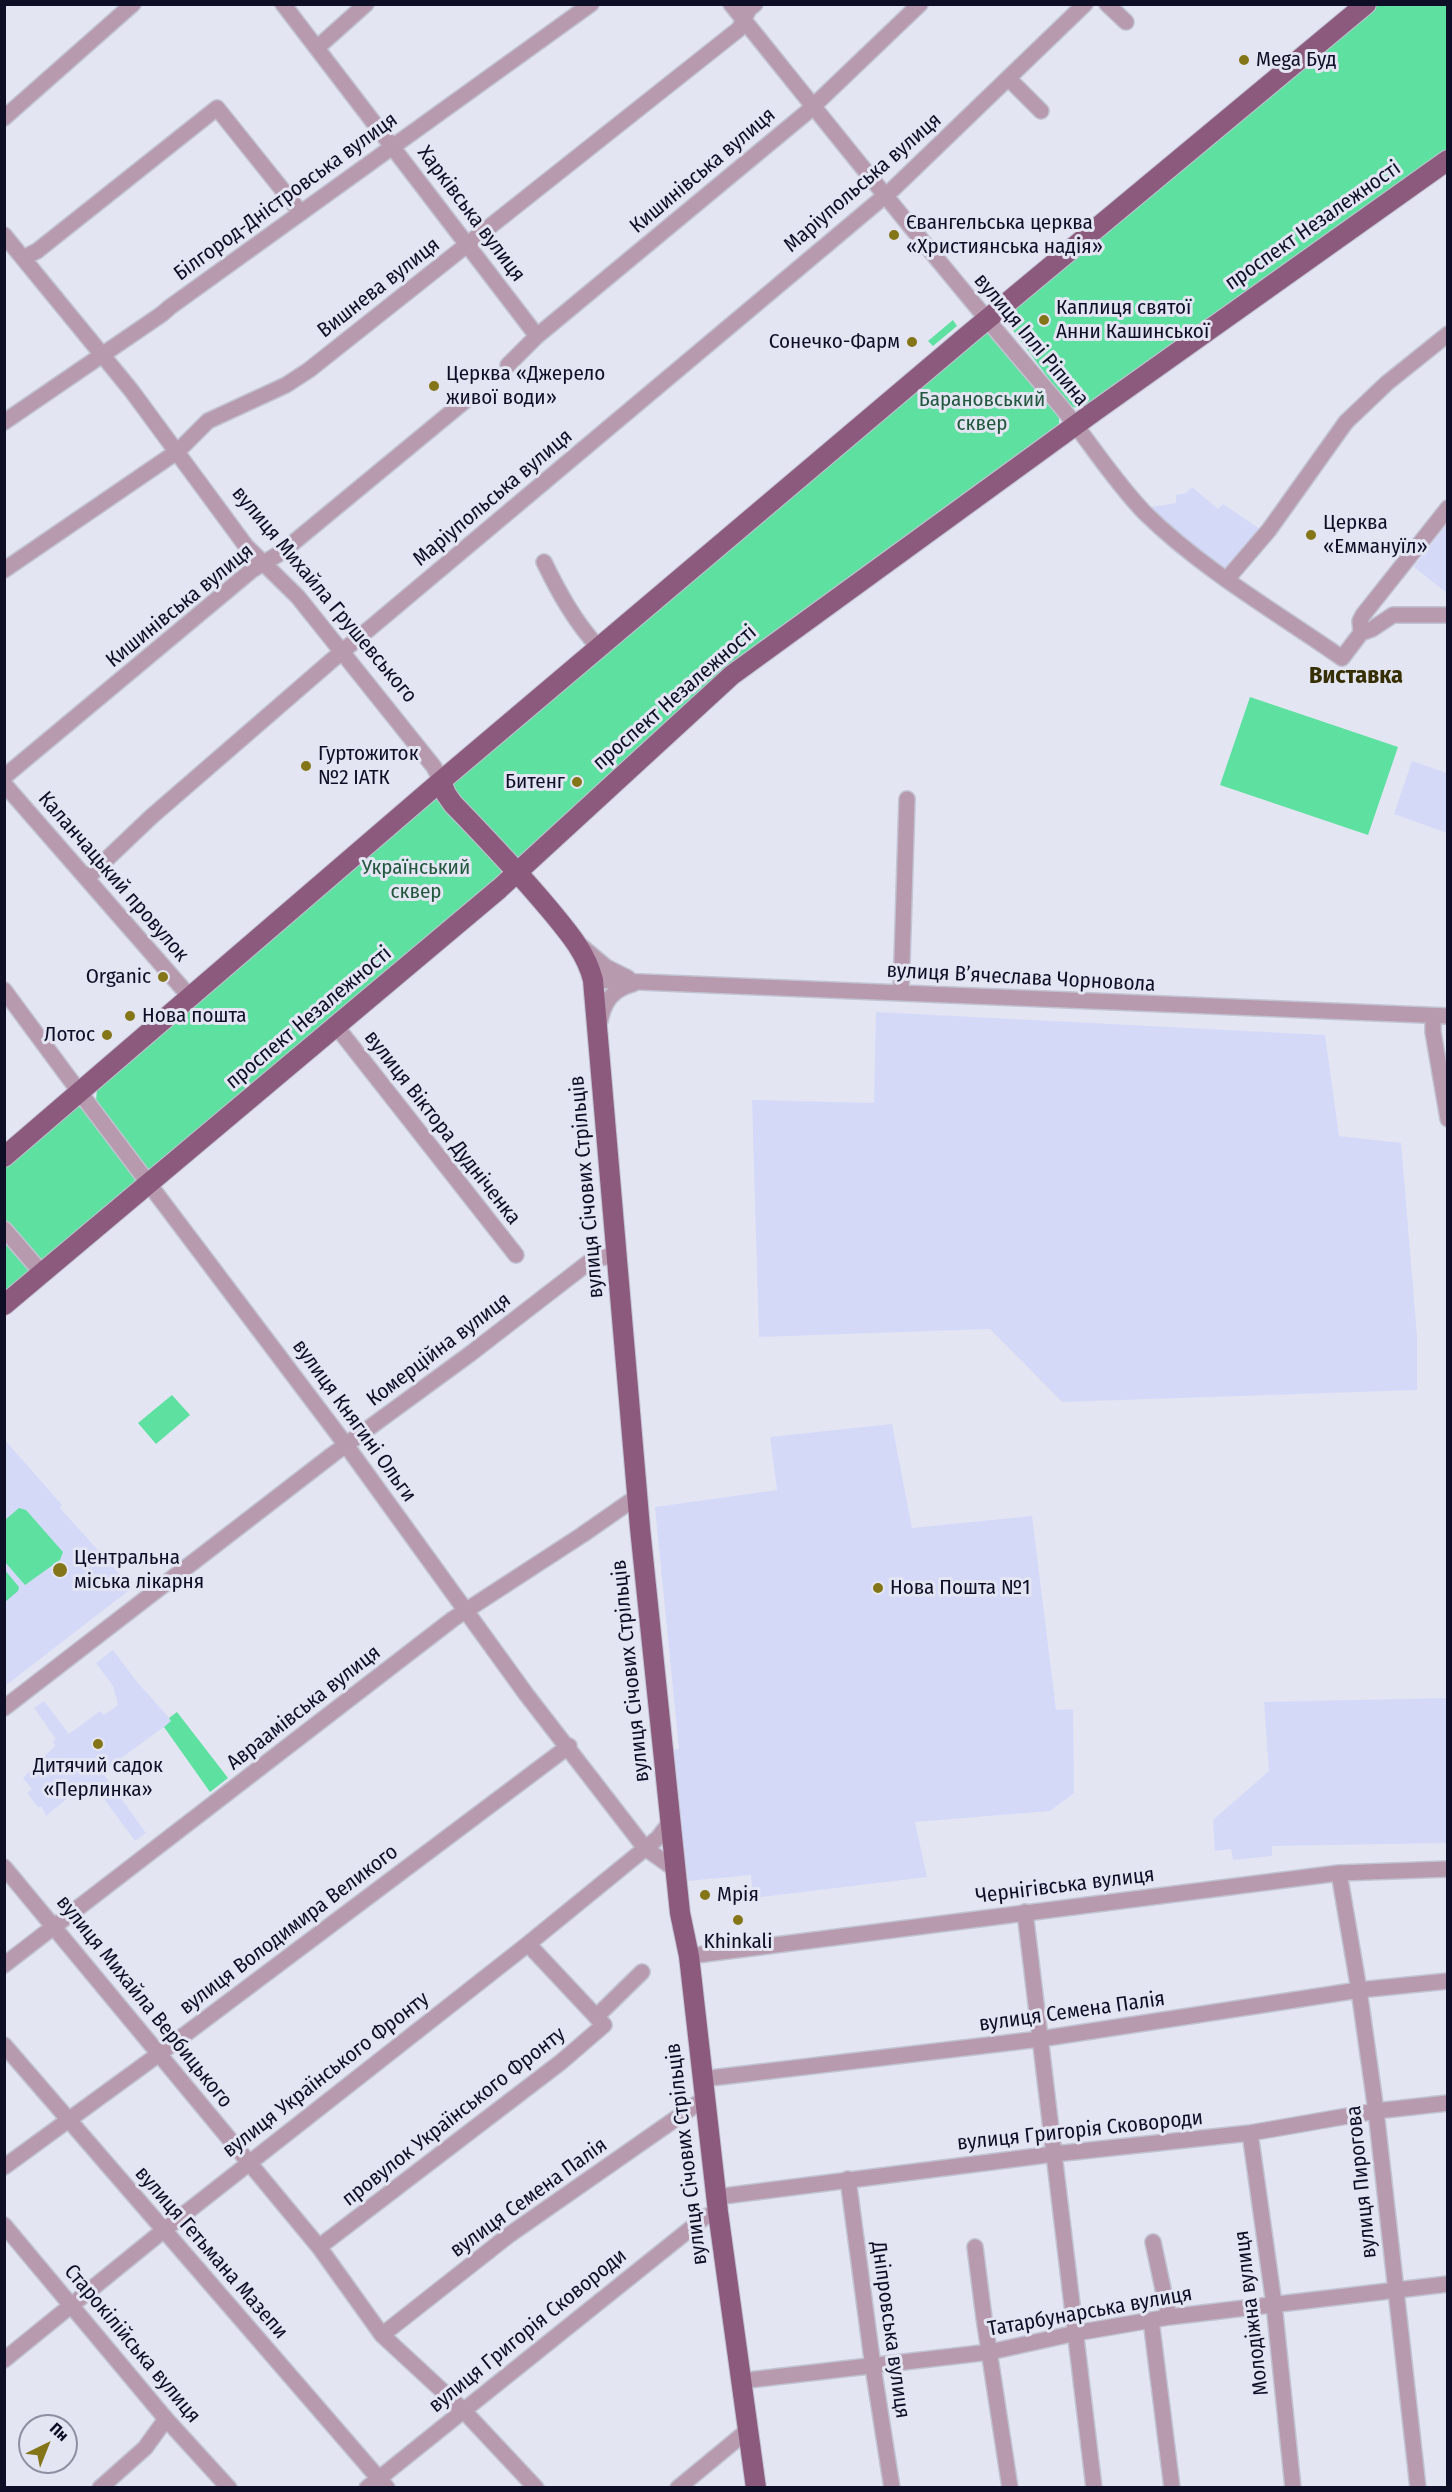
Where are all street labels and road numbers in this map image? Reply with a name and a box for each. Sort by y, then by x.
street label: Кишинівська вулиця [625,103,781,239]
street label: Білгород-Дністровська вулиця [169,107,403,287]
street label: Маріупольська вулиця [779,108,947,258]
street label: Харківська вулиця [412,141,530,287]
street label: проспект Незалежності [1220,156,1406,296]
street label: Вишнева вулиця [313,233,445,343]
street label: вулиця Іллі Ріпина [968,269,1094,411]
street label: Маріупольська вулиця [408,424,578,572]
street label: вулиця Михайла Грушевського [226,482,422,708]
street label: Кишинівська вулиця [101,539,259,673]
street label: проспект Незалежності [588,620,762,776]
street label: Каланчацький провулок [32,787,194,967]
street label: проспект Незалежності [221,941,397,1095]
street label: вулиця Вʼячеслава Чорновола [886,958,1156,998]
street label: вулиця Віктора Дудніченка [358,1026,526,1230]
street label: вулиця Січових Стрільців [565,1075,609,1299]
street label: Комерційна вулиця [362,1288,516,1412]
street label: вулиця Княгині Ольги [287,1335,421,1507]
street label: вулиця Січових Стрільців [607,1559,655,1783]
street label: Авраамівська вулиця [222,1640,386,1776]
street label: вулиця Володимира Великого [175,1840,403,2020]
street label: Чернігівська вулиця [974,1863,1156,1909]
street label: вулиця Михайла Вербицького [51,1891,237,2113]
street label: вулиця Семена Палія [977,1986,1167,2038]
street label: вулиця Українського Фронту [218,1987,434,2163]
street label: провулок Українського Фронту [337,2022,571,2212]
street label: вулиця Січових Стрільців [661,2042,713,2266]
street label: вулиця Пирогова [1341,2104,1383,2260]
street label: вулиця Григорія Сковороди [956,2106,1204,2156]
street label: вулиця Семена Палія [446,2133,612,2263]
street label: вулиця Гетьмана Мазепи [129,2162,293,2344]
street label: Молодіжна вулиця [1229,2229,1275,2397]
street label: Дніпровська вулиця [865,2240,915,2420]
street label: вулиця Григорія Сковороди [424,2243,632,2419]
street label: Старокілійська вулиця [58,2260,206,2428]
street label: Татарбунарська вулиця [986,2282,1194,2342]

